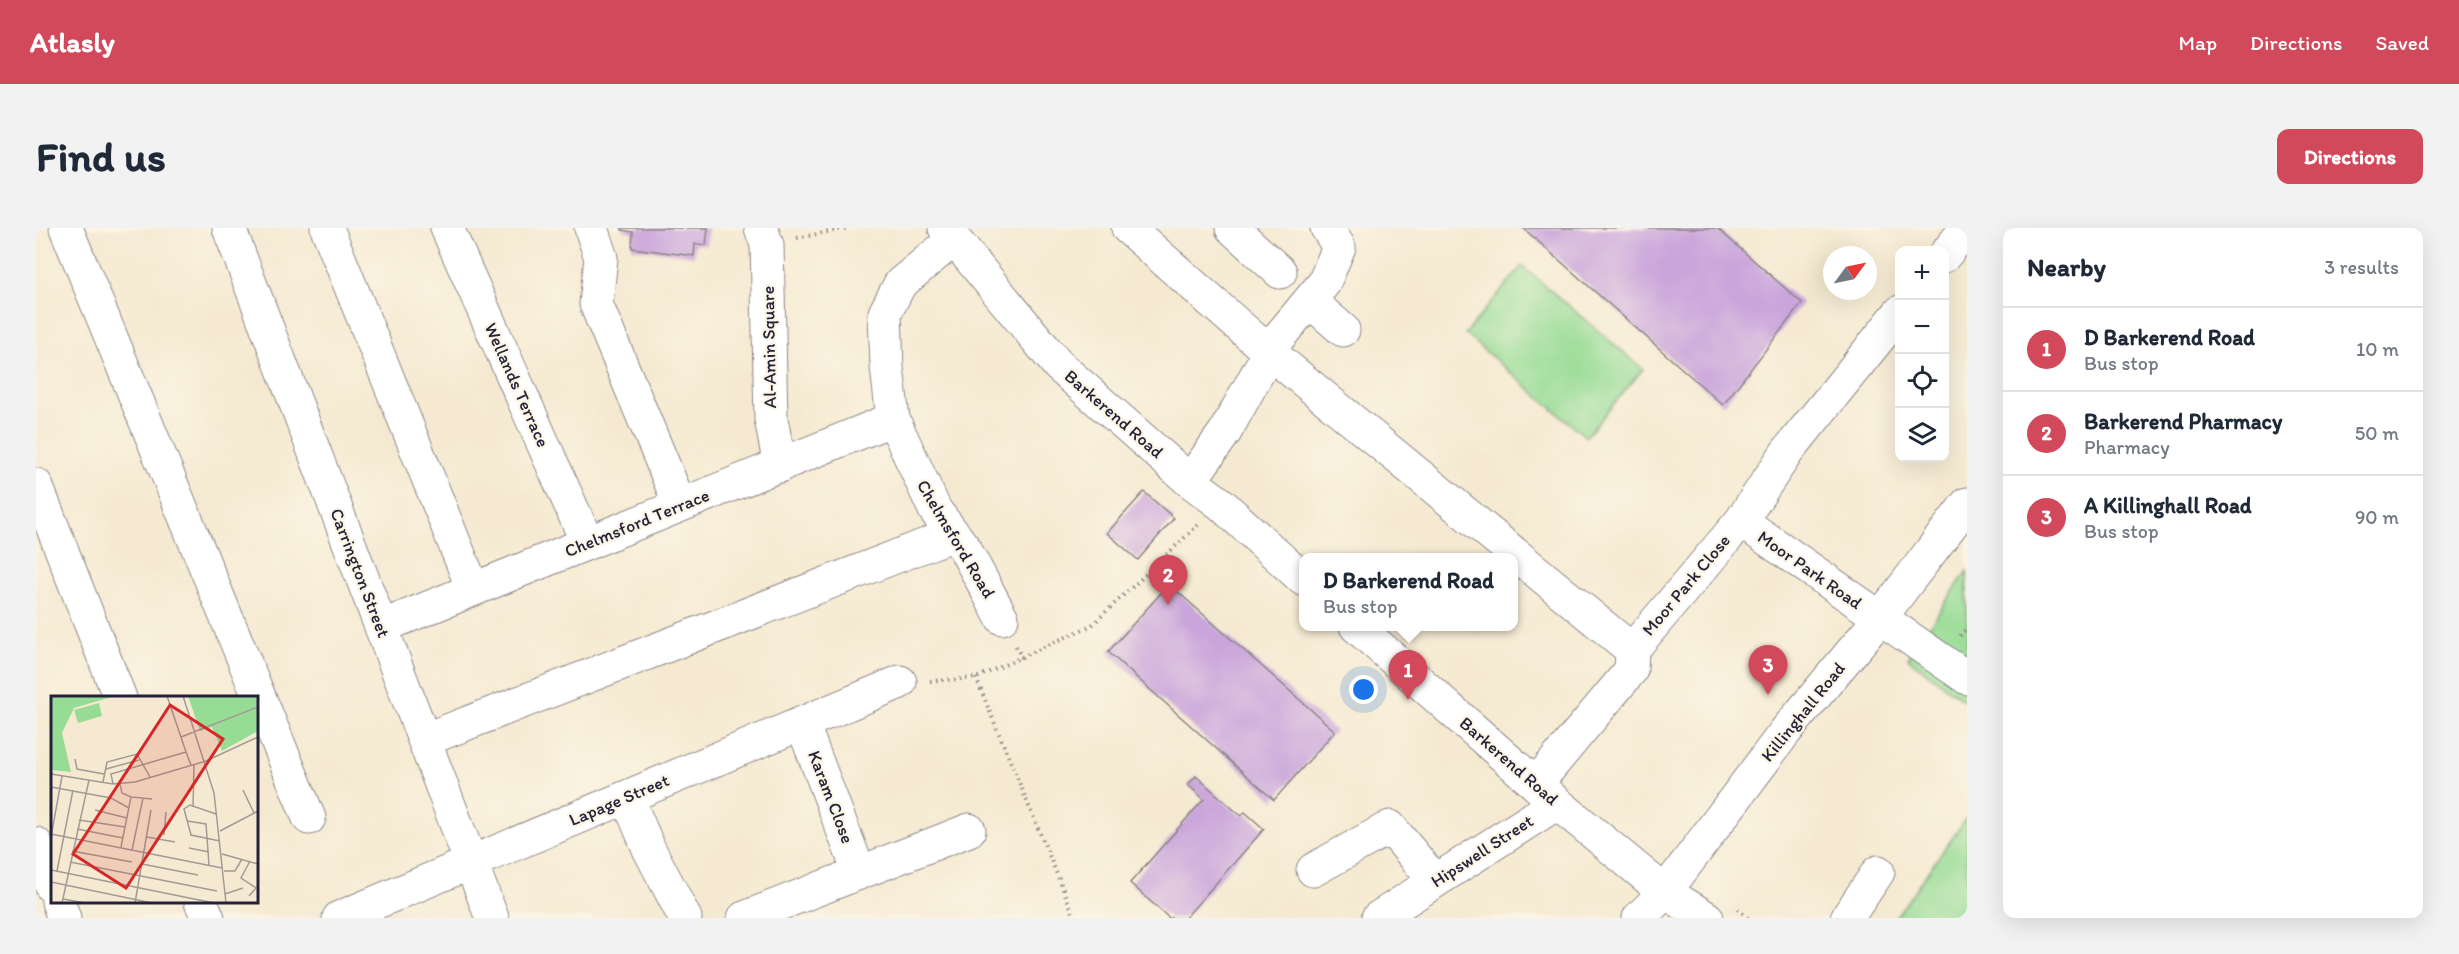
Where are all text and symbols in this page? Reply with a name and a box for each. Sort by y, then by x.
text: Atlasly [30,25,115,59]
text: Map [2179,30,2217,55]
text: Directions [2250,30,2342,55]
text: Saved [2375,30,2429,55]
button: Directions [2277,129,2423,184]
text: Find us [36,131,166,182]
north arrow [1823,246,1877,300]
map controls [1895,246,1949,462]
button: + [1895,246,1949,300]
text: Nearby [2027,251,2106,283]
text: 3 results [2324,255,2399,279]
street label: Al-Amin Square [757,286,781,408]
button: − [1895,300,1949,354]
street label: Wellands Terrace [480,319,554,451]
text: D Barkerend Road [2084,324,2255,351]
text: 1 [2042,337,2051,361]
text: 10 m [2356,337,2399,361]
text: Bus stop [2084,351,2159,375]
button: locate [1895,354,1949,408]
street label: Barkerend Road [1060,365,1168,463]
button: layers [1895,408,1949,462]
text: Barkerend Pharmacy [2084,408,2282,435]
text: 2 [2041,421,2052,445]
text: 50 m [2355,421,2399,445]
text: Pharmacy [2084,435,2170,459]
street label: Chelmsford Road [912,476,1000,602]
street label: Chelmsford Terrace [561,484,713,562]
text: A Killinghall Road [2084,492,2252,519]
street label: Carrington Street [325,505,395,641]
text: 3 [2041,505,2052,529]
text: 90 m [2355,505,2399,529]
text: Bus stop [2084,519,2159,543]
street label: Moor Park Road [1753,526,1867,614]
street label: Moor Park Close [1637,530,1735,640]
popup [1299,553,1518,631]
pin: 2 [1148,556,1188,605]
text: D Barkerend Road [1323,567,1494,594]
text: Bus stop [1323,594,1398,618]
pin: 3 [1748,646,1788,695]
pin: 1 [1388,650,1428,700]
street label: Killinghall Road [1756,658,1850,766]
your location [1349,675,1378,704]
inset map [51,696,258,903]
street label: Barkerend Road [1455,712,1563,810]
street label: Karam Close [803,747,859,847]
street label: Lapage Street [566,769,673,831]
street label: Hipswell Street [1427,810,1538,892]

